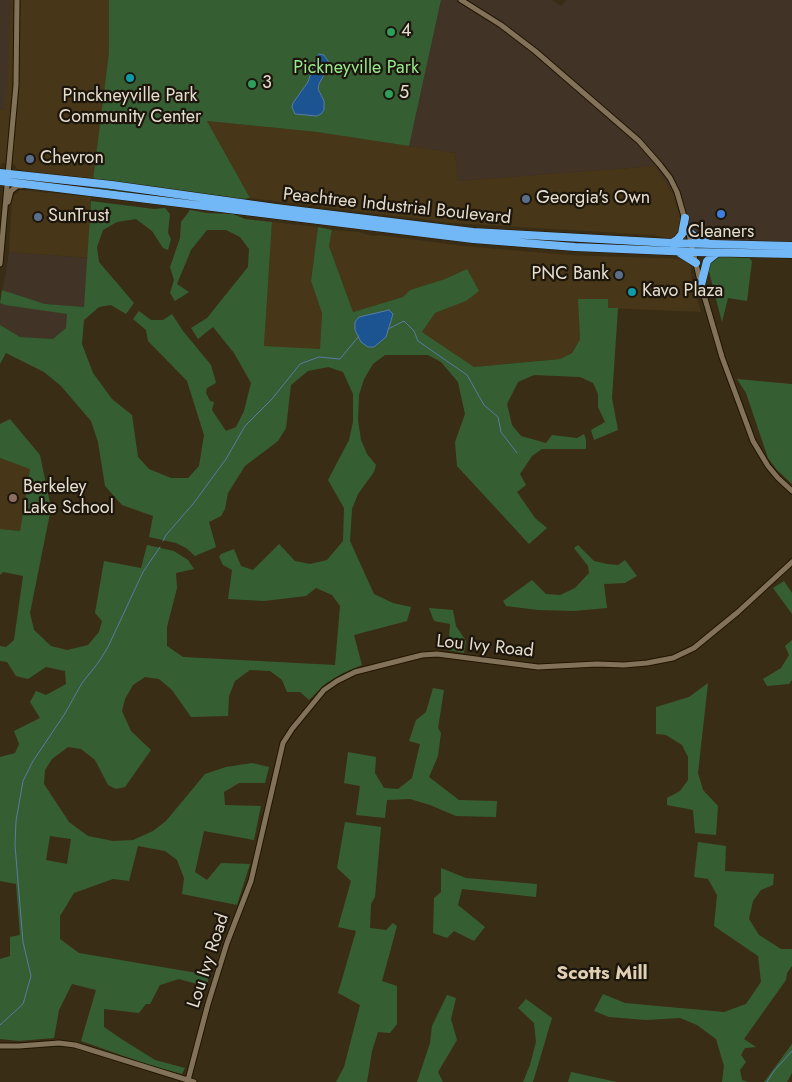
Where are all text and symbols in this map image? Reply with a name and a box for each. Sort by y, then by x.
place label: 4 [401,21,411,43]
marker: 4 [385,26,397,38]
park label: Pickneyville Park [293,58,419,80]
marker: Pinckneyville Park Community Center [124,72,136,84]
place label: 3 [262,73,272,95]
marker: 3 [246,78,258,90]
place label: 5 [399,83,409,105]
place label: Pinckneyville Park Community Center [59,86,201,128]
marker: 5 [383,88,395,100]
place label: Chevron [40,148,104,170]
marker: Chevron [24,153,36,165]
street label: Peachtree Industrial Boulevard [282,184,512,230]
place label: Georgia's Own [536,188,650,210]
marker: Georgia's Own [520,193,532,205]
place label: SunTrust [48,206,109,228]
marker: Cleaners [715,208,727,220]
marker: SunTrust [32,211,44,223]
place label: Cleaners [688,222,754,244]
place label: PNC Bank [531,264,609,286]
marker: PNC Bank [613,269,625,281]
place label: Kavo Plaza [642,281,723,303]
marker: Kavo Plaza [626,286,638,298]
place label: Berkeley Lake School [23,477,114,520]
marker: Berkeley Lake School [7,492,19,504]
street label: Lou Ivy Road [435,631,535,663]
street label: Lou Ivy Road [184,911,234,1011]
district label: Scotts Mill [556,963,648,985]

